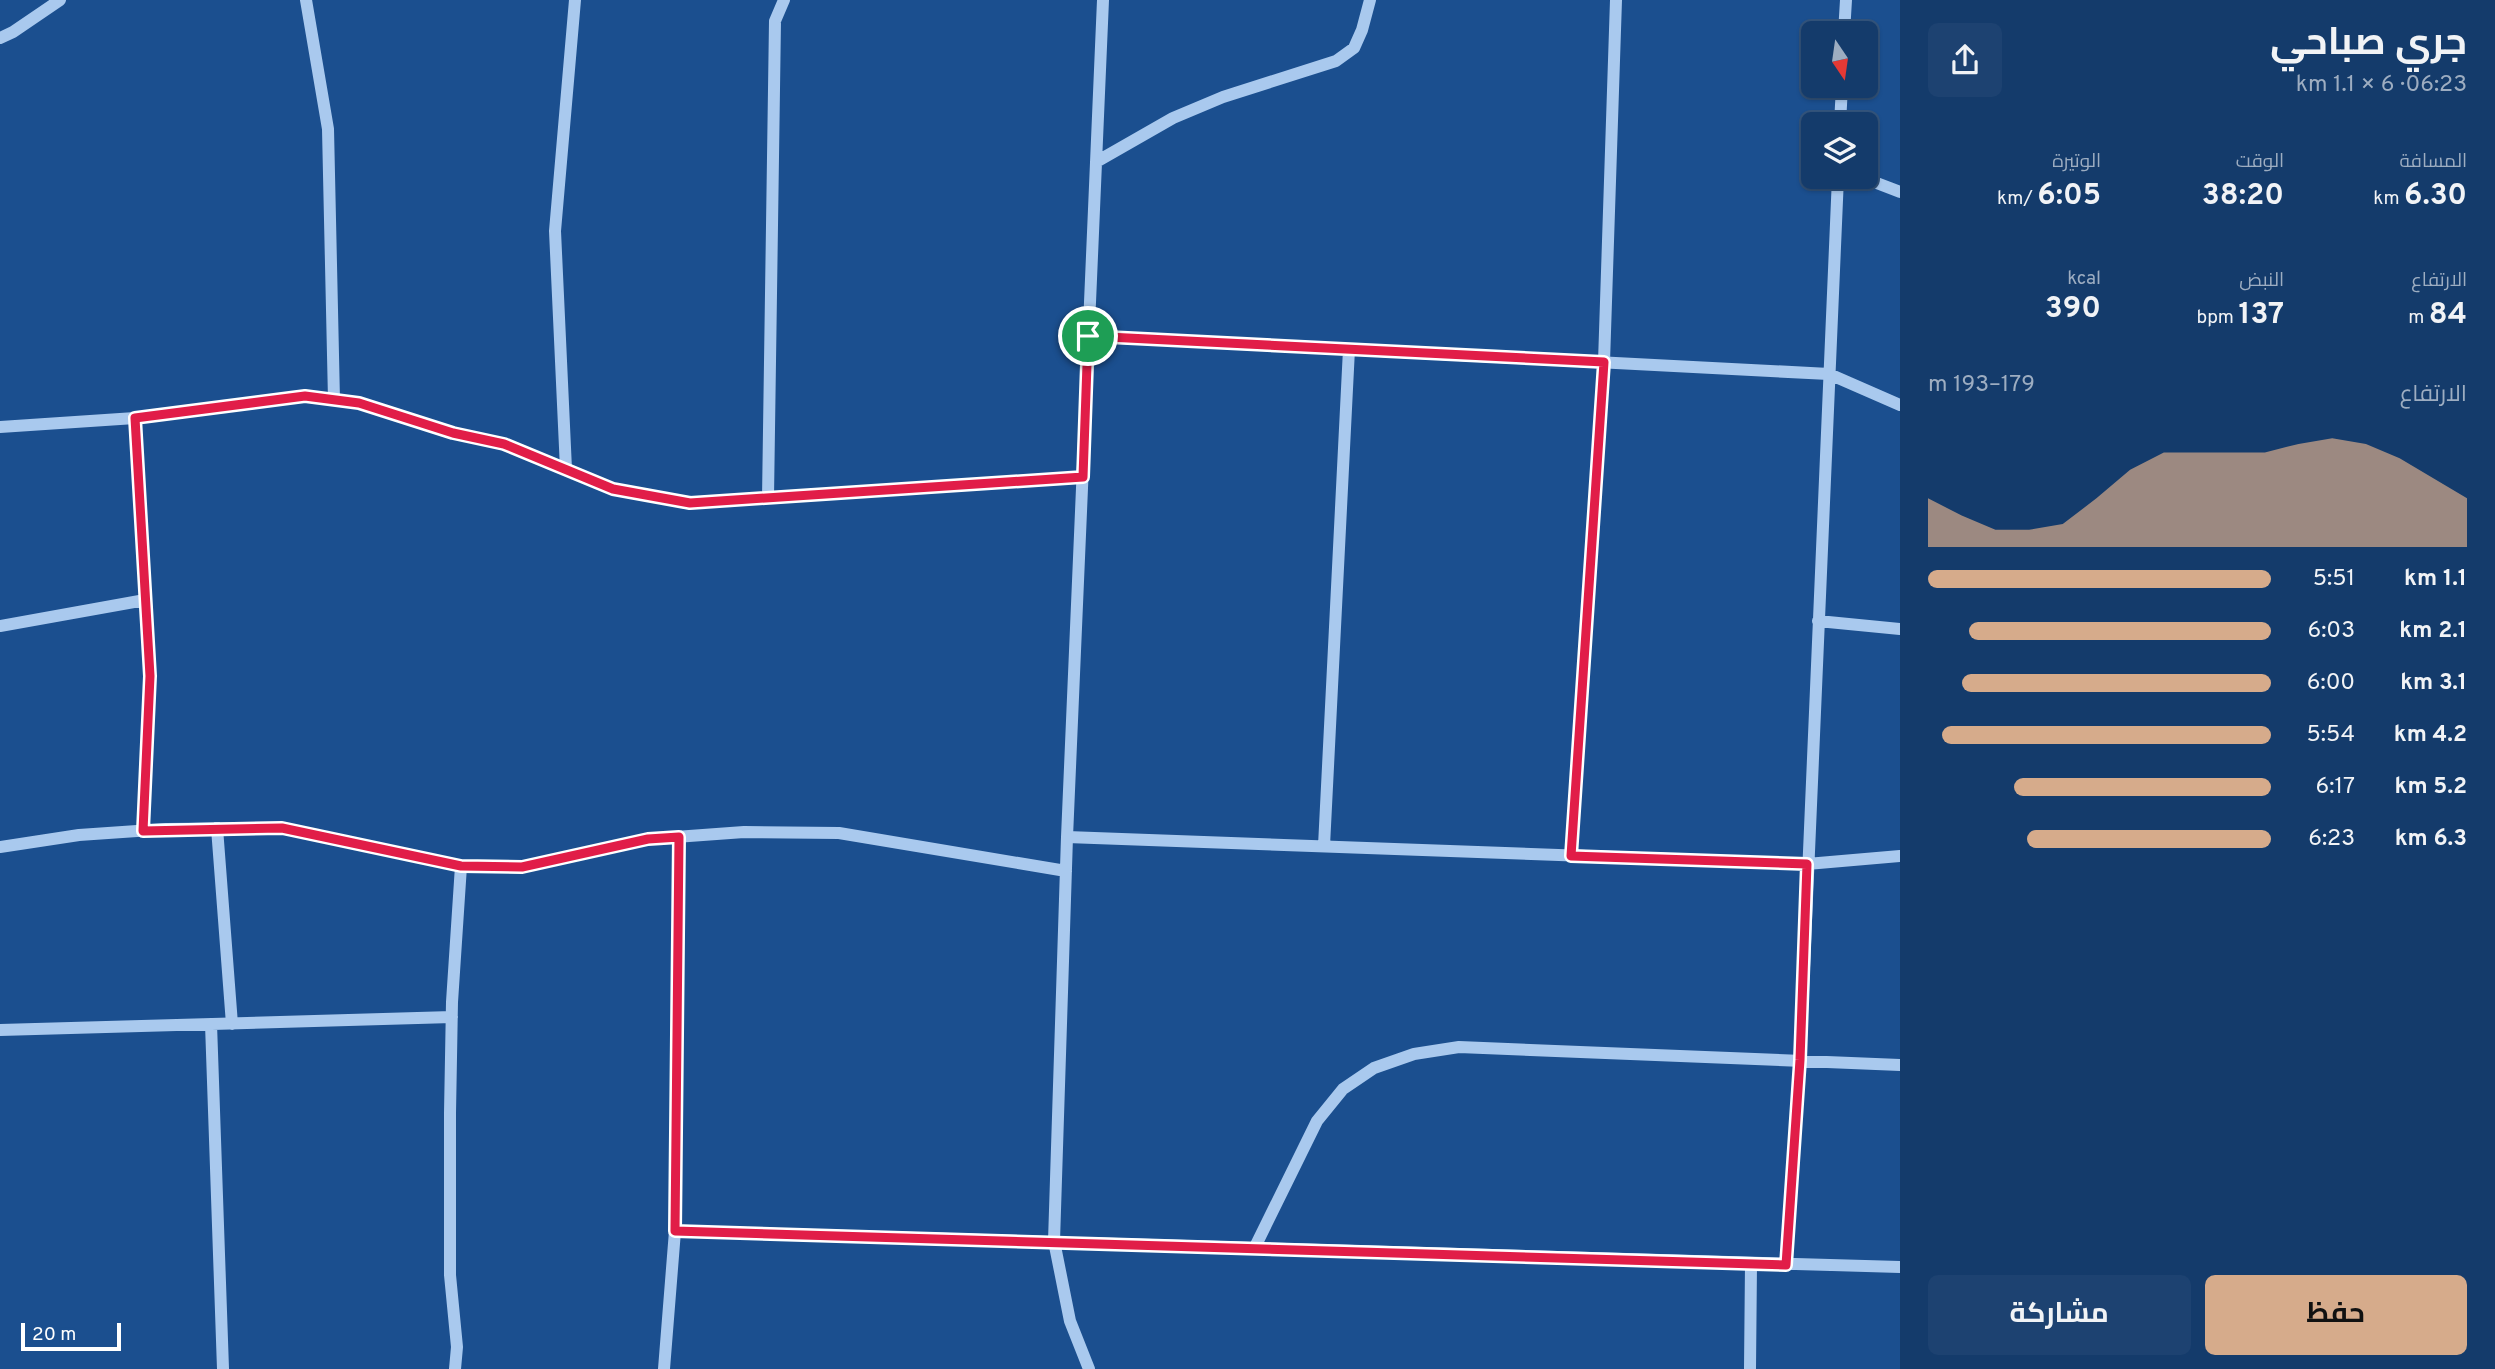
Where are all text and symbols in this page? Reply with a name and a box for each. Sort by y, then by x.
text: جري صباحي [2270,20,2467,69]
north arrow [1801,21,1878,98]
map controls [1801,21,1878,189]
button: share [1928,23,2002,97]
text: 06:23 · 6 × 1.1 km [2296,71,2467,100]
button: layers [1801,112,1878,189]
text: الوتيرة [2052,150,2101,174]
text: الوقت [2236,150,2284,174]
text: المسافة [2399,150,2467,174]
text: 6:05 [2037,178,2101,215]
text: 38:20 [2202,178,2284,215]
text: 6.30 [2404,178,2467,215]
text: /km [1997,187,2037,211]
text: km [2373,187,2404,211]
text: kcal [2067,267,2101,291]
text: النبض [2239,269,2284,293]
text: الارتفاع [2411,269,2467,293]
text: 390 [2045,291,2101,328]
text: 137 [2238,297,2284,334]
text: 84 [2429,297,2467,334]
pin [1058,306,1118,366]
text: bpm [2197,306,2238,330]
text: m [2408,306,2429,330]
icon: arrive [1069,317,1107,355]
text: 179–193 m [1928,371,2035,400]
text: الارتفاع [2400,381,2467,410]
text: 5:51 [2313,565,2355,594]
text: 1.1 km [2404,565,2467,594]
text: 6:03 [2307,617,2355,646]
text: 2.1 km [2399,617,2467,646]
text: 6:00 [2307,669,2355,698]
text: 3.1 km [2400,669,2467,698]
text: 5:54 [2307,721,2355,750]
text: 4.2 km [2394,721,2467,750]
text: 6:17 [2316,773,2355,802]
text: 5.2 km [2394,773,2467,802]
text: 6:23 [2308,825,2355,854]
text: 6.3 km [2395,825,2467,854]
button: مشاركة [1928,1275,2191,1355]
button: حفظ [2205,1275,2467,1355]
scale bar [21,1320,121,1352]
text: 20 m [32,1323,76,1347]

